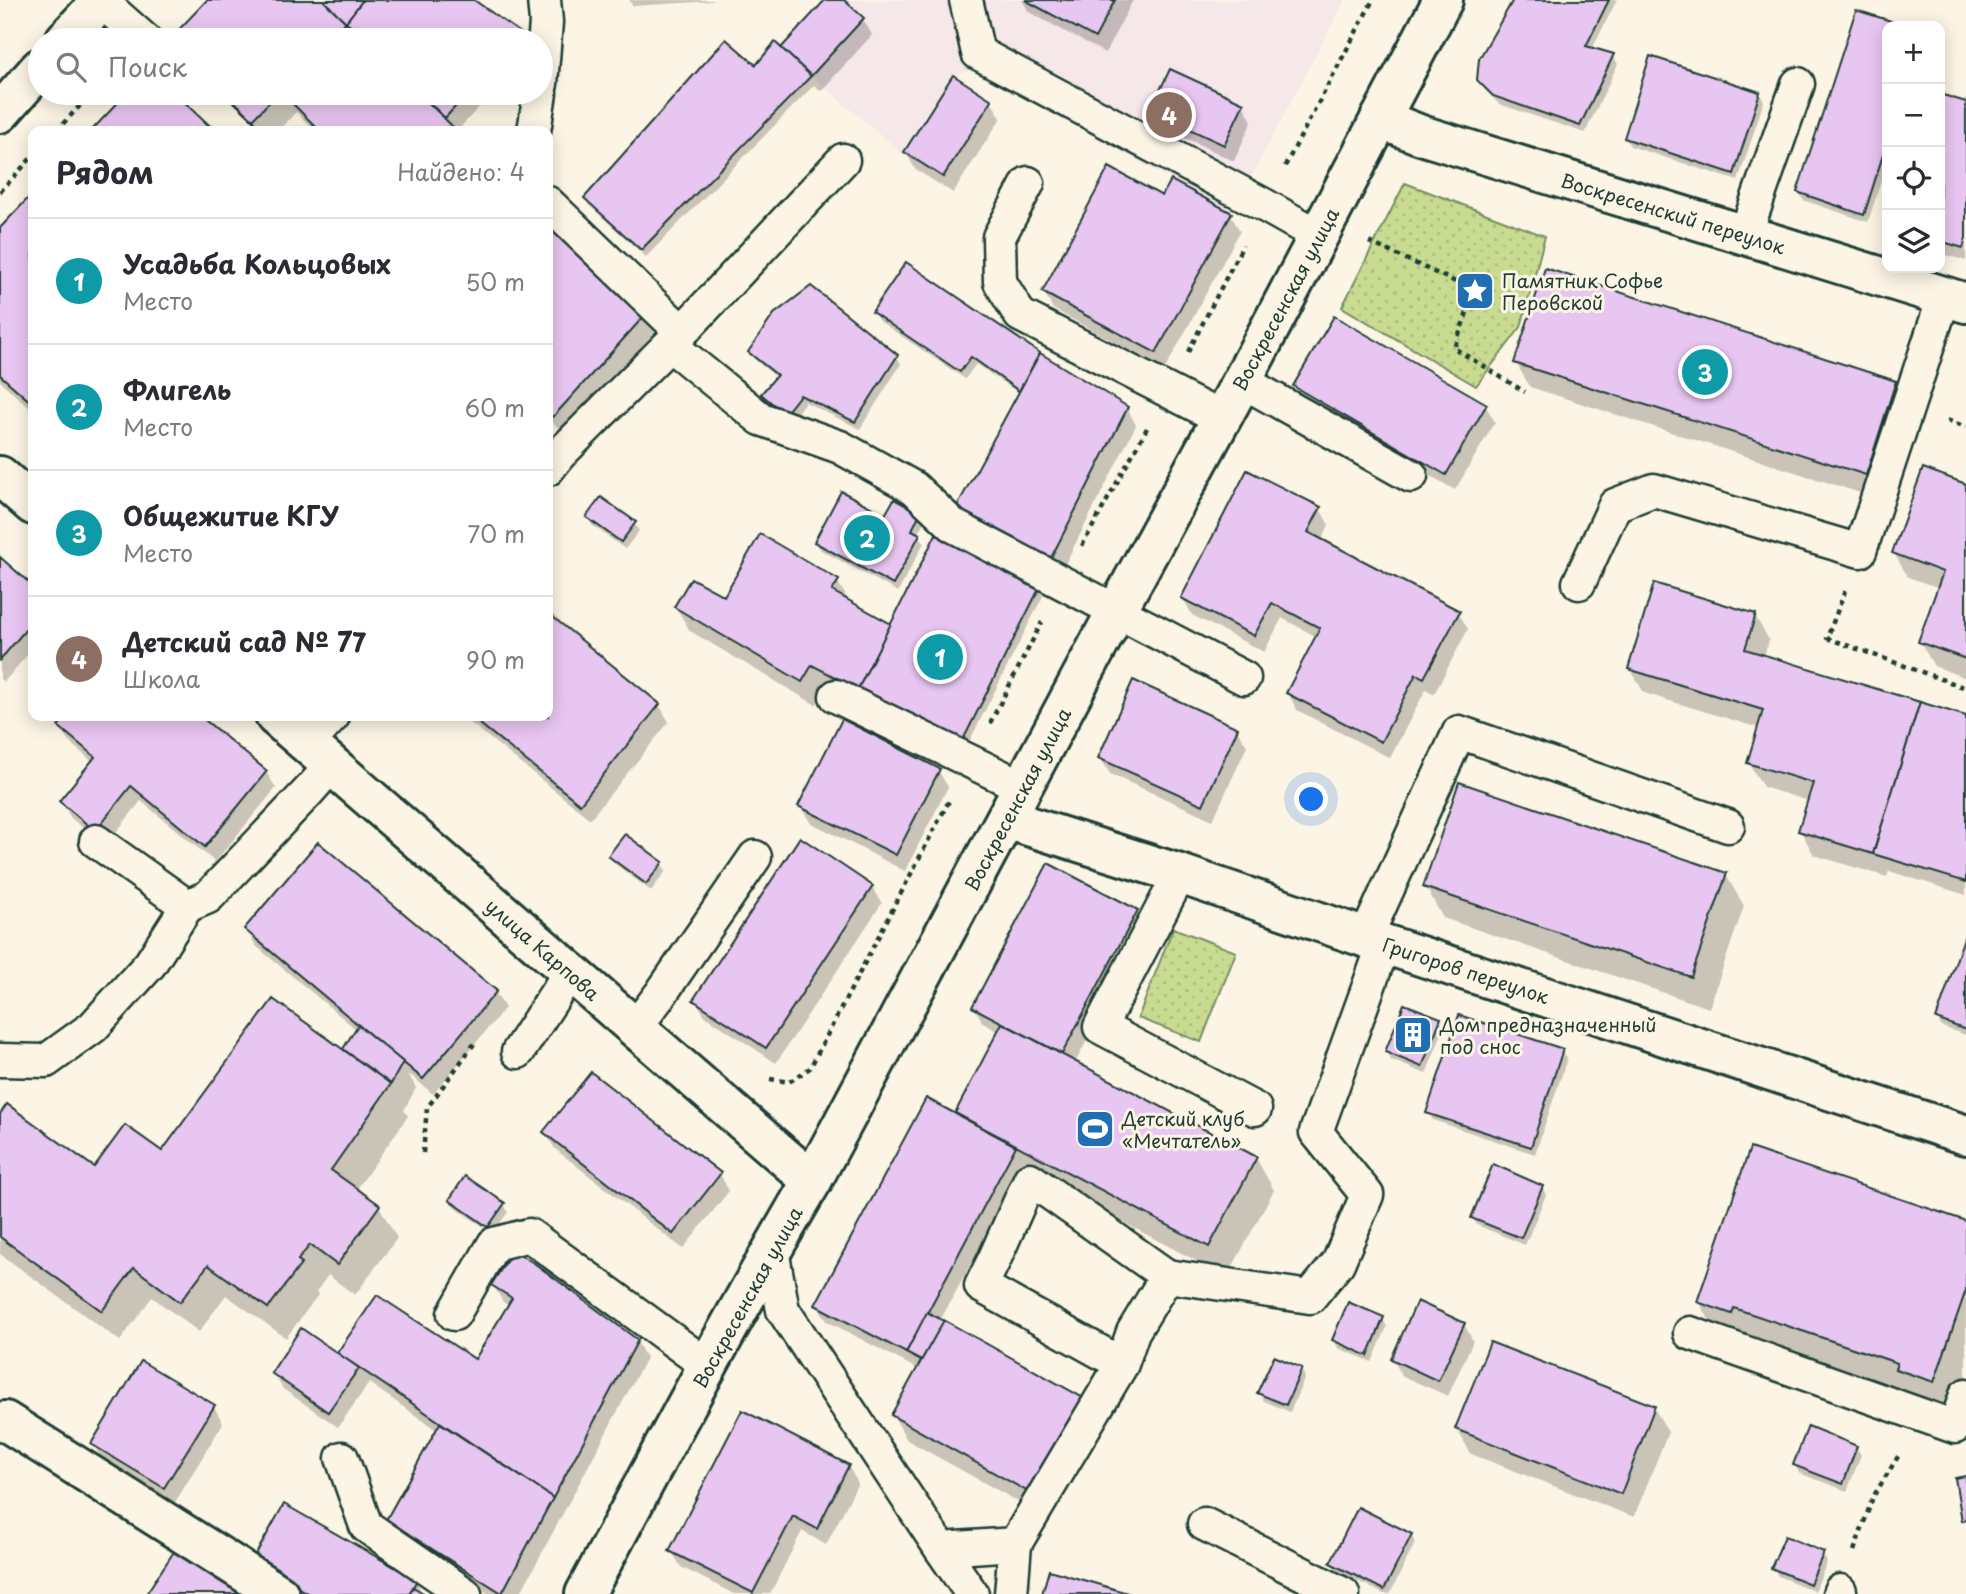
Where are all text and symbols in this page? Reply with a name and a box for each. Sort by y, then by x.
map controls [1882,21,1945,273]
button: + [1882,21,1945,84]
search box [28,28,553,105]
text: Поиск [108,47,187,86]
icon: search [52,48,90,86]
button: − [1882,84,1945,147]
pin: 4 [1146,89,1192,141]
button: locate [1882,147,1945,210]
text: Рядом [56,149,154,194]
text: Найдено: 4 [397,154,525,189]
street label: Воскресенский переулок [1557,166,1789,261]
street label: Воскресенская улица [1225,202,1345,396]
button: layers [1882,210,1945,273]
text: Усадьба Кольцовых [123,244,391,283]
text: 1 [74,264,85,299]
text: 50 m [465,264,525,299]
place label: Памятник Софье Перовской [1502,266,1663,316]
place icon: Памятник Софье Перовской [1454,270,1496,312]
text: Место [123,283,193,318]
pin: 3 [1682,346,1728,398]
text: Флигель [123,370,231,409]
text: 2 [71,390,87,425]
text: 60 m [465,390,525,425]
text: Место [123,409,193,444]
text: Общежитие КГУ [123,496,339,535]
pin: 2 [844,512,890,564]
text: 3 [71,516,87,551]
text: 70 m [467,516,525,551]
text: Место [123,535,193,570]
text: Детский сад № 77 [123,622,366,661]
pin: 1 [917,631,963,683]
text: 4 [71,642,87,677]
text: 90 m [466,642,525,677]
text: Школа [123,661,200,696]
street label: Воскресенская улица [957,702,1077,896]
your location [1294,782,1328,816]
street label: улица Карпова [480,892,606,1007]
street label: Григоров переулок [1379,930,1553,1010]
place label: Дом предназначенный под снос [1439,1010,1657,1060]
building icon: Дом предназначенный под снос [1392,1014,1434,1056]
place label: Детский клуб «Мечтатель» [1121,1104,1244,1154]
sports icon: Детский клуб «Мечтатель» [1074,1108,1116,1150]
street label: Воскресенская улица [685,1201,809,1393]

